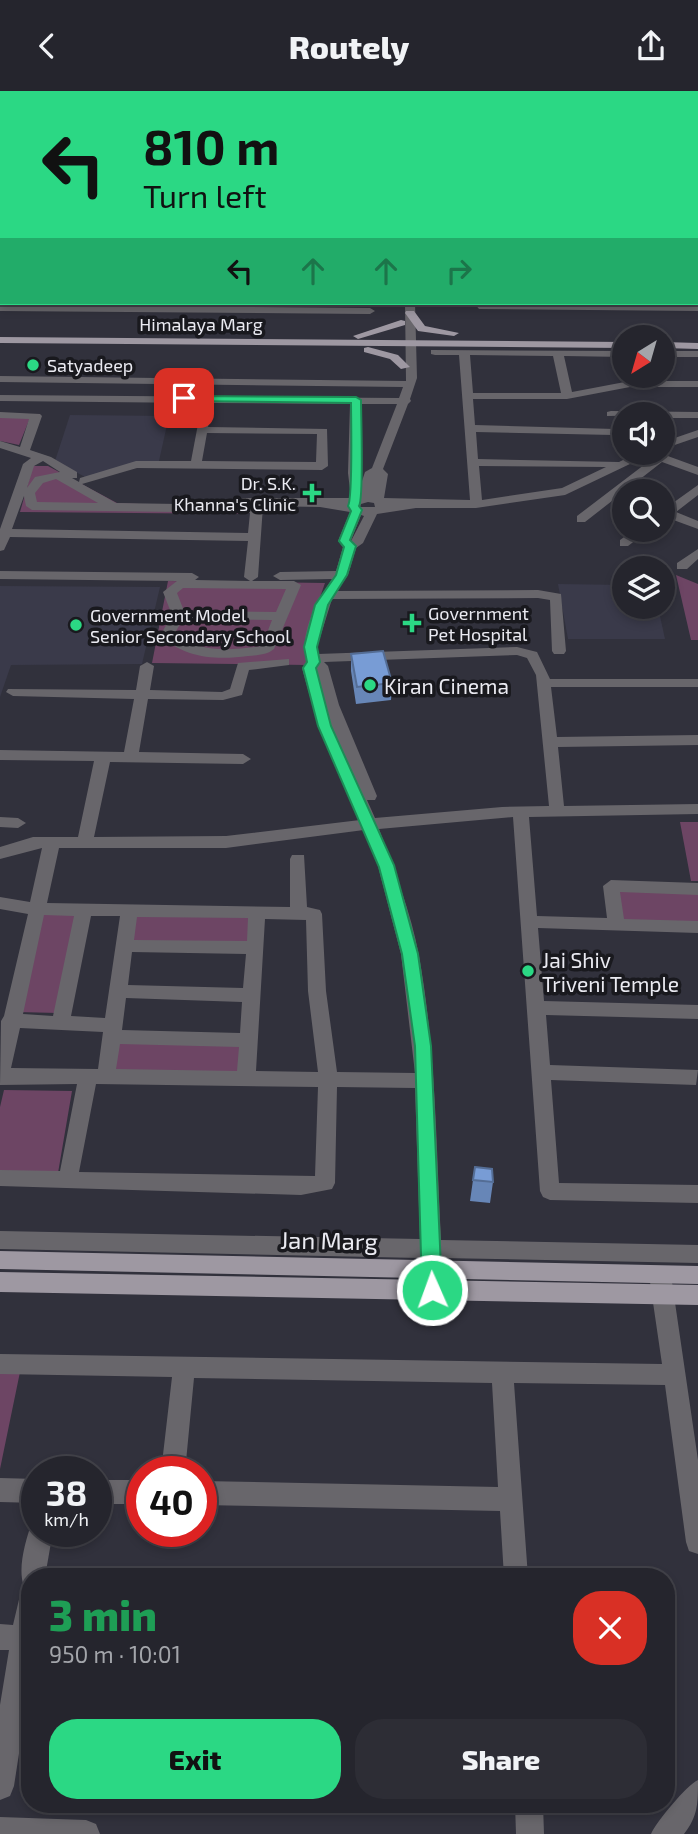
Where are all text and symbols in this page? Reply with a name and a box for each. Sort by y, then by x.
icon: back [28,27,66,65]
text: Routely [289,27,409,65]
icon: share [632,27,670,65]
text: 810 m [143,116,279,175]
icon: left [28,119,119,210]
text: Turn left [143,176,267,214]
icon: left [221,252,259,290]
icon: ahead [294,252,332,290]
icon: ahead [367,252,405,290]
icon: right [440,252,478,290]
street label: Himalaya Marg [139,313,263,335]
north arrow [612,325,676,389]
map controls [612,325,675,619]
place label: Satyadeep [47,354,133,376]
marker: Satyadeep [25,357,41,373]
pin [154,368,214,428]
icon: arrive [165,379,203,417]
button: sound [612,402,675,465]
place label: Dr. S.K. Khanna's Clinic [174,472,296,515]
button: search [612,479,675,542]
marker: Dr. S.K. Khanna's Clinic [302,483,322,503]
button: layers [612,556,675,619]
place label: Government Pet Hospital [428,602,529,645]
place label: Government Model Senior Secondary School [90,604,291,647]
marker: Government Pet Hospital [402,613,422,633]
marker: Government Model Senior Secondary School [68,617,84,633]
place label: Kiran Cinema [384,673,509,698]
marker: Kiran Cinema [362,677,378,693]
place label: Jai Shiv Triveni Temple [542,947,679,996]
marker: Jai Shiv Triveni Temple [520,963,536,979]
street label: Jan Marg [280,1225,378,1255]
position arrow [395,1253,469,1327]
speed limit sign: 40 [126,1456,217,1547]
text: 38 [46,1471,87,1513]
text: km/h [44,1508,89,1530]
text: 3 min [49,1589,157,1639]
button: close [573,1591,647,1665]
text: 950 m · 10:01 [49,1640,181,1668]
button: Exit [49,1719,341,1799]
button: Share [355,1719,647,1799]

